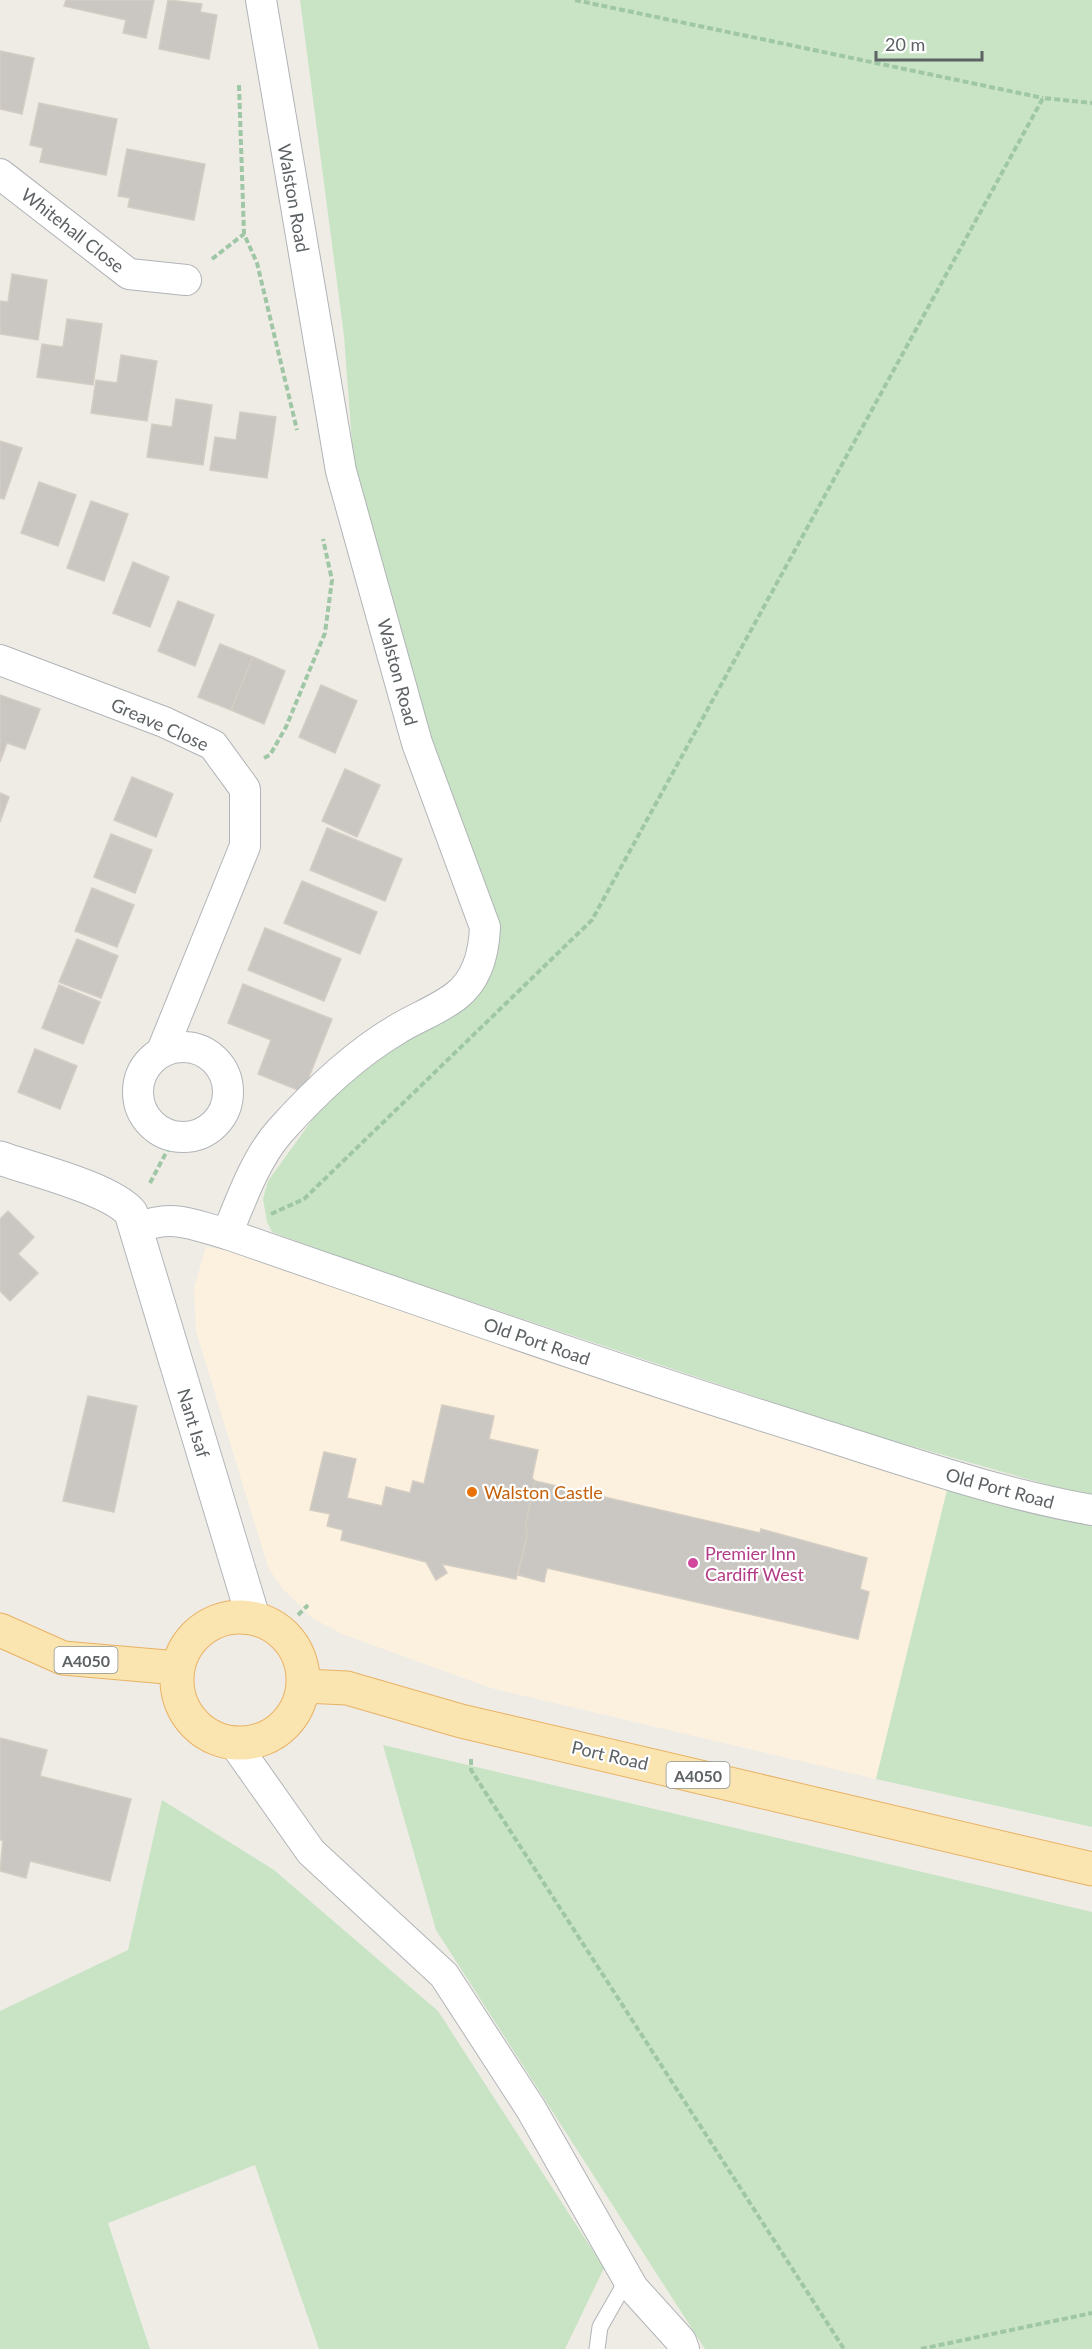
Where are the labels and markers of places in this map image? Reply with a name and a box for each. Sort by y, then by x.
place label: Walston Castle [484,1481,603,1503]
marker: Walston Castle [465,1485,479,1499]
place label: Premier Inn Cardiff West [705,1542,805,1585]
marker: Premier Inn Cardiff West [686,1556,700,1570]

